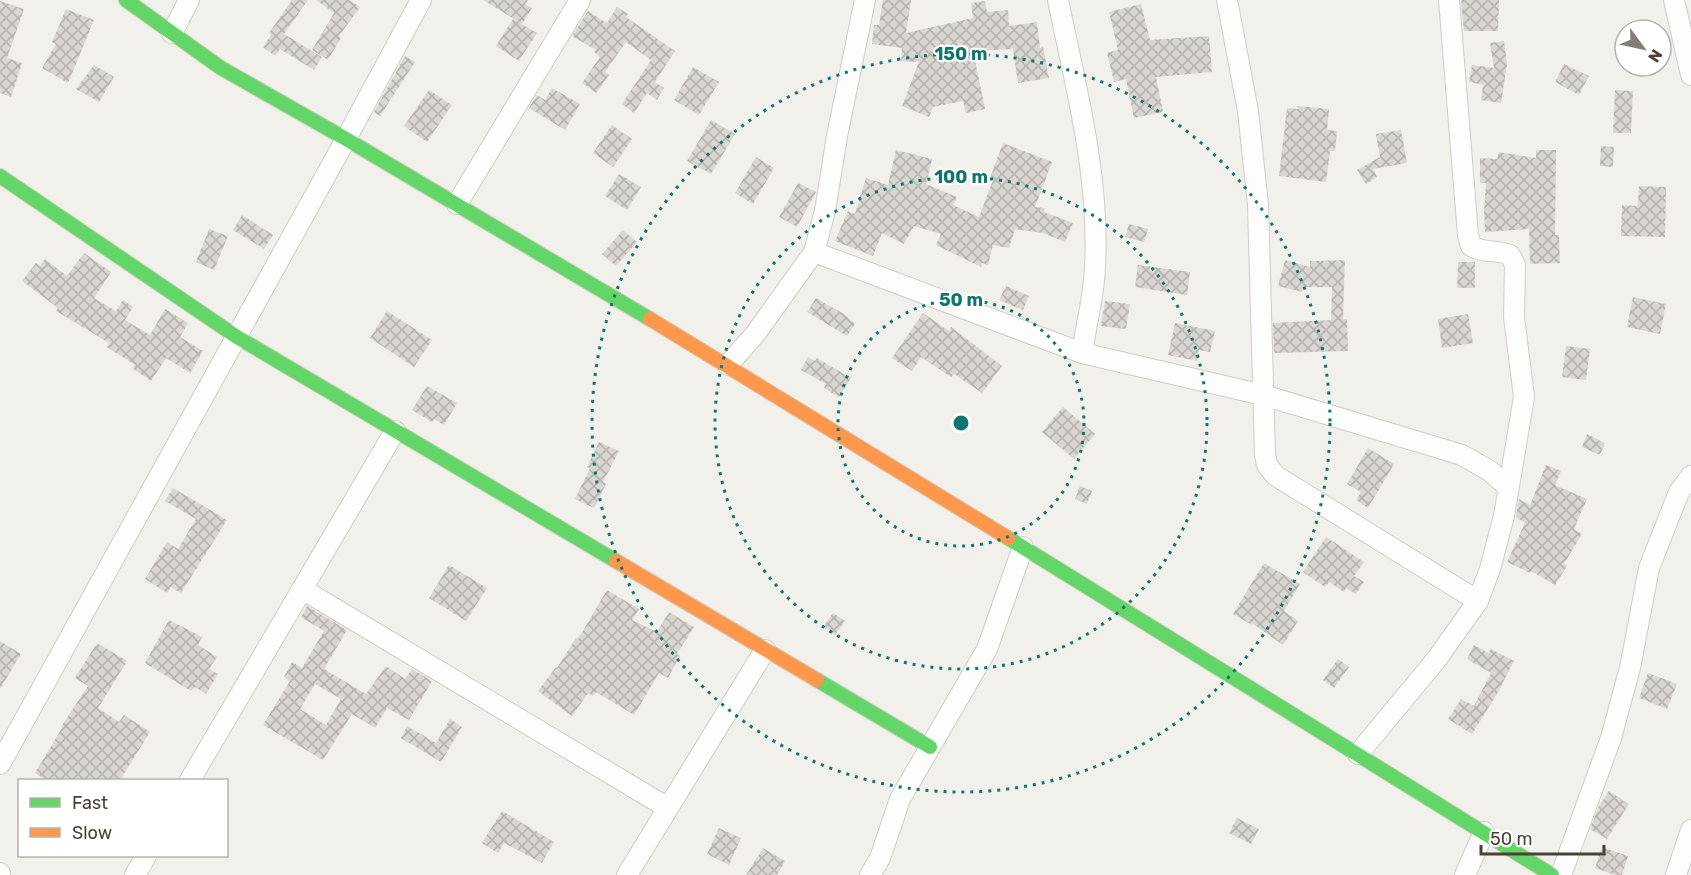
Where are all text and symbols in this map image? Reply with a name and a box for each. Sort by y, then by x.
north arrow [1613,18,1673,78]
text: 150 m [934,43,988,65]
text: N [1644,46,1666,66]
text: 100 m [934,166,988,188]
text: 50 m [939,289,983,311]
centre of rings [951,413,971,433]
legend [18,779,228,857]
text: Fast [72,792,108,814]
scale bar [1481,818,1604,856]
text: Slow [72,822,112,844]
text: 50 m [1490,828,1533,850]

